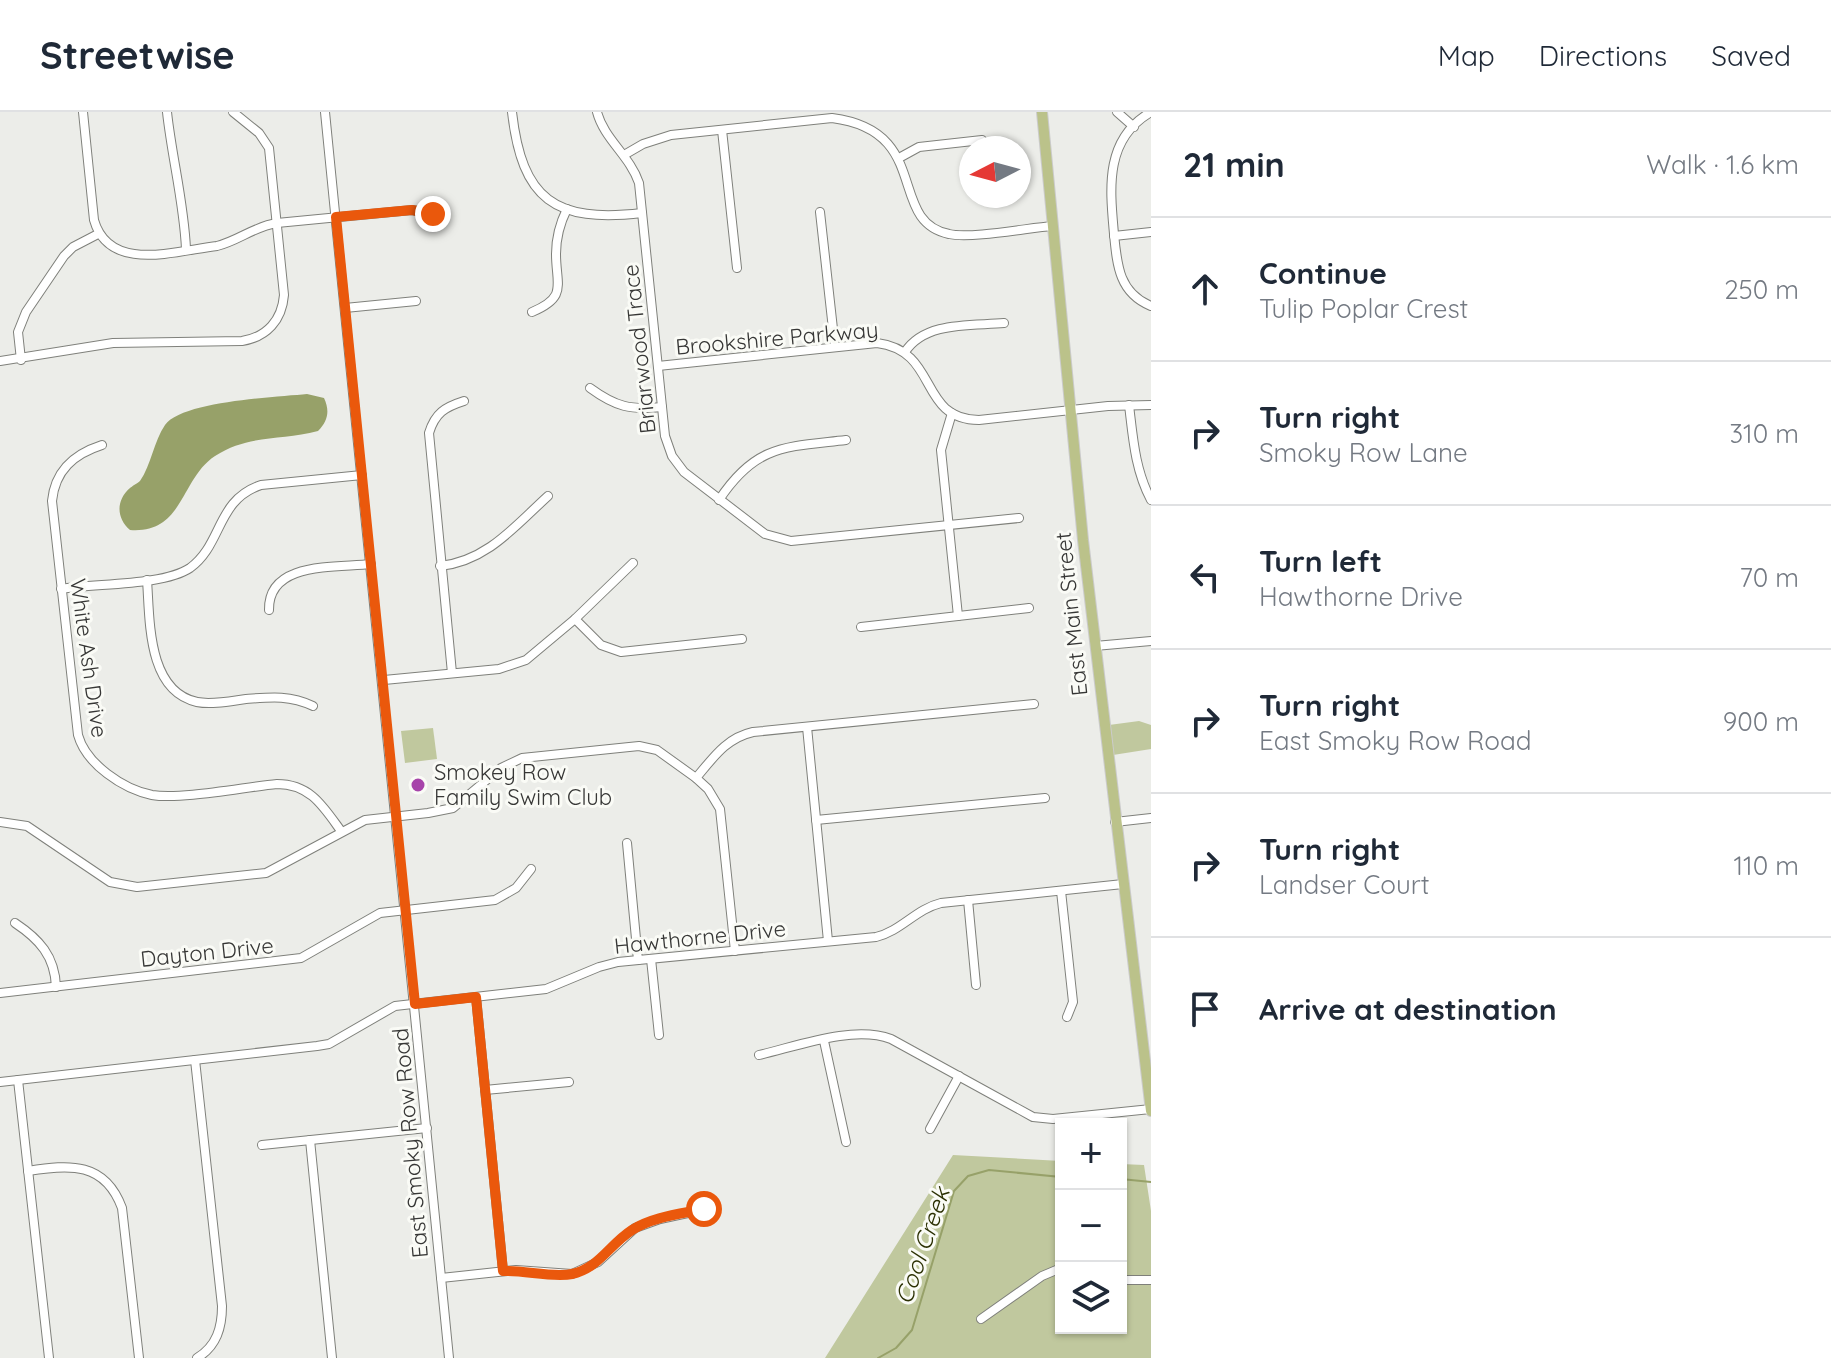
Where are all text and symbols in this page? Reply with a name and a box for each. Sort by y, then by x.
text: Streetwise [40,31,235,79]
text: Map [1438,38,1495,73]
text: Directions [1539,38,1667,73]
text: Saved [1711,38,1791,73]
north arrow [959,136,1031,208]
text: 21 min [1183,143,1285,186]
text: Walk · 1.6 km [1646,148,1799,181]
route end [415,196,451,232]
text: Continue [1259,254,1387,292]
street label: Briarwood Trace [616,263,662,435]
icon: ahead [1183,267,1227,311]
text: 250 m [1724,273,1799,306]
text: Tulip Poplar Crest [1259,292,1468,325]
street label: Brookshire Parkway [674,315,880,361]
text: Turn right [1259,398,1400,436]
icon: right [1183,411,1227,455]
text: 310 m [1729,417,1799,450]
text: Smoky Row Lane [1259,436,1468,469]
street label: East Main Street [1048,531,1094,697]
text: Turn left [1259,542,1382,580]
icon: left [1183,555,1227,599]
text: 70 m [1739,561,1799,594]
street label: White Ash Drive [64,577,114,739]
text: Hawthorne Drive [1259,580,1463,613]
text: Turn right [1259,686,1400,724]
icon: right [1183,699,1227,743]
text: 900 m [1723,705,1799,738]
text: East Smoky Row Road [1259,724,1532,757]
place label: Smokey Row Family Swim Club [434,758,612,811]
marker: Smokey Row Family Swim Club [409,776,427,794]
text: Turn right [1259,830,1400,868]
icon: right [1183,843,1227,887]
text: 110 m [1733,849,1799,882]
text: Landser Court [1259,868,1430,901]
street label: Hawthorne Drive [613,914,787,960]
street label: Dayton Drive [139,931,275,973]
icon: arrive [1183,987,1227,1031]
text: Arrive at destination [1259,990,1557,1028]
street label: East Smoky Row Road [386,1027,434,1259]
map controls [1055,1118,1127,1334]
button: + [1055,1118,1127,1190]
water label: Cool Creek [888,1182,957,1308]
button: − [1055,1190,1127,1262]
route start [686,1191,722,1227]
button: layers [1055,1262,1127,1334]

